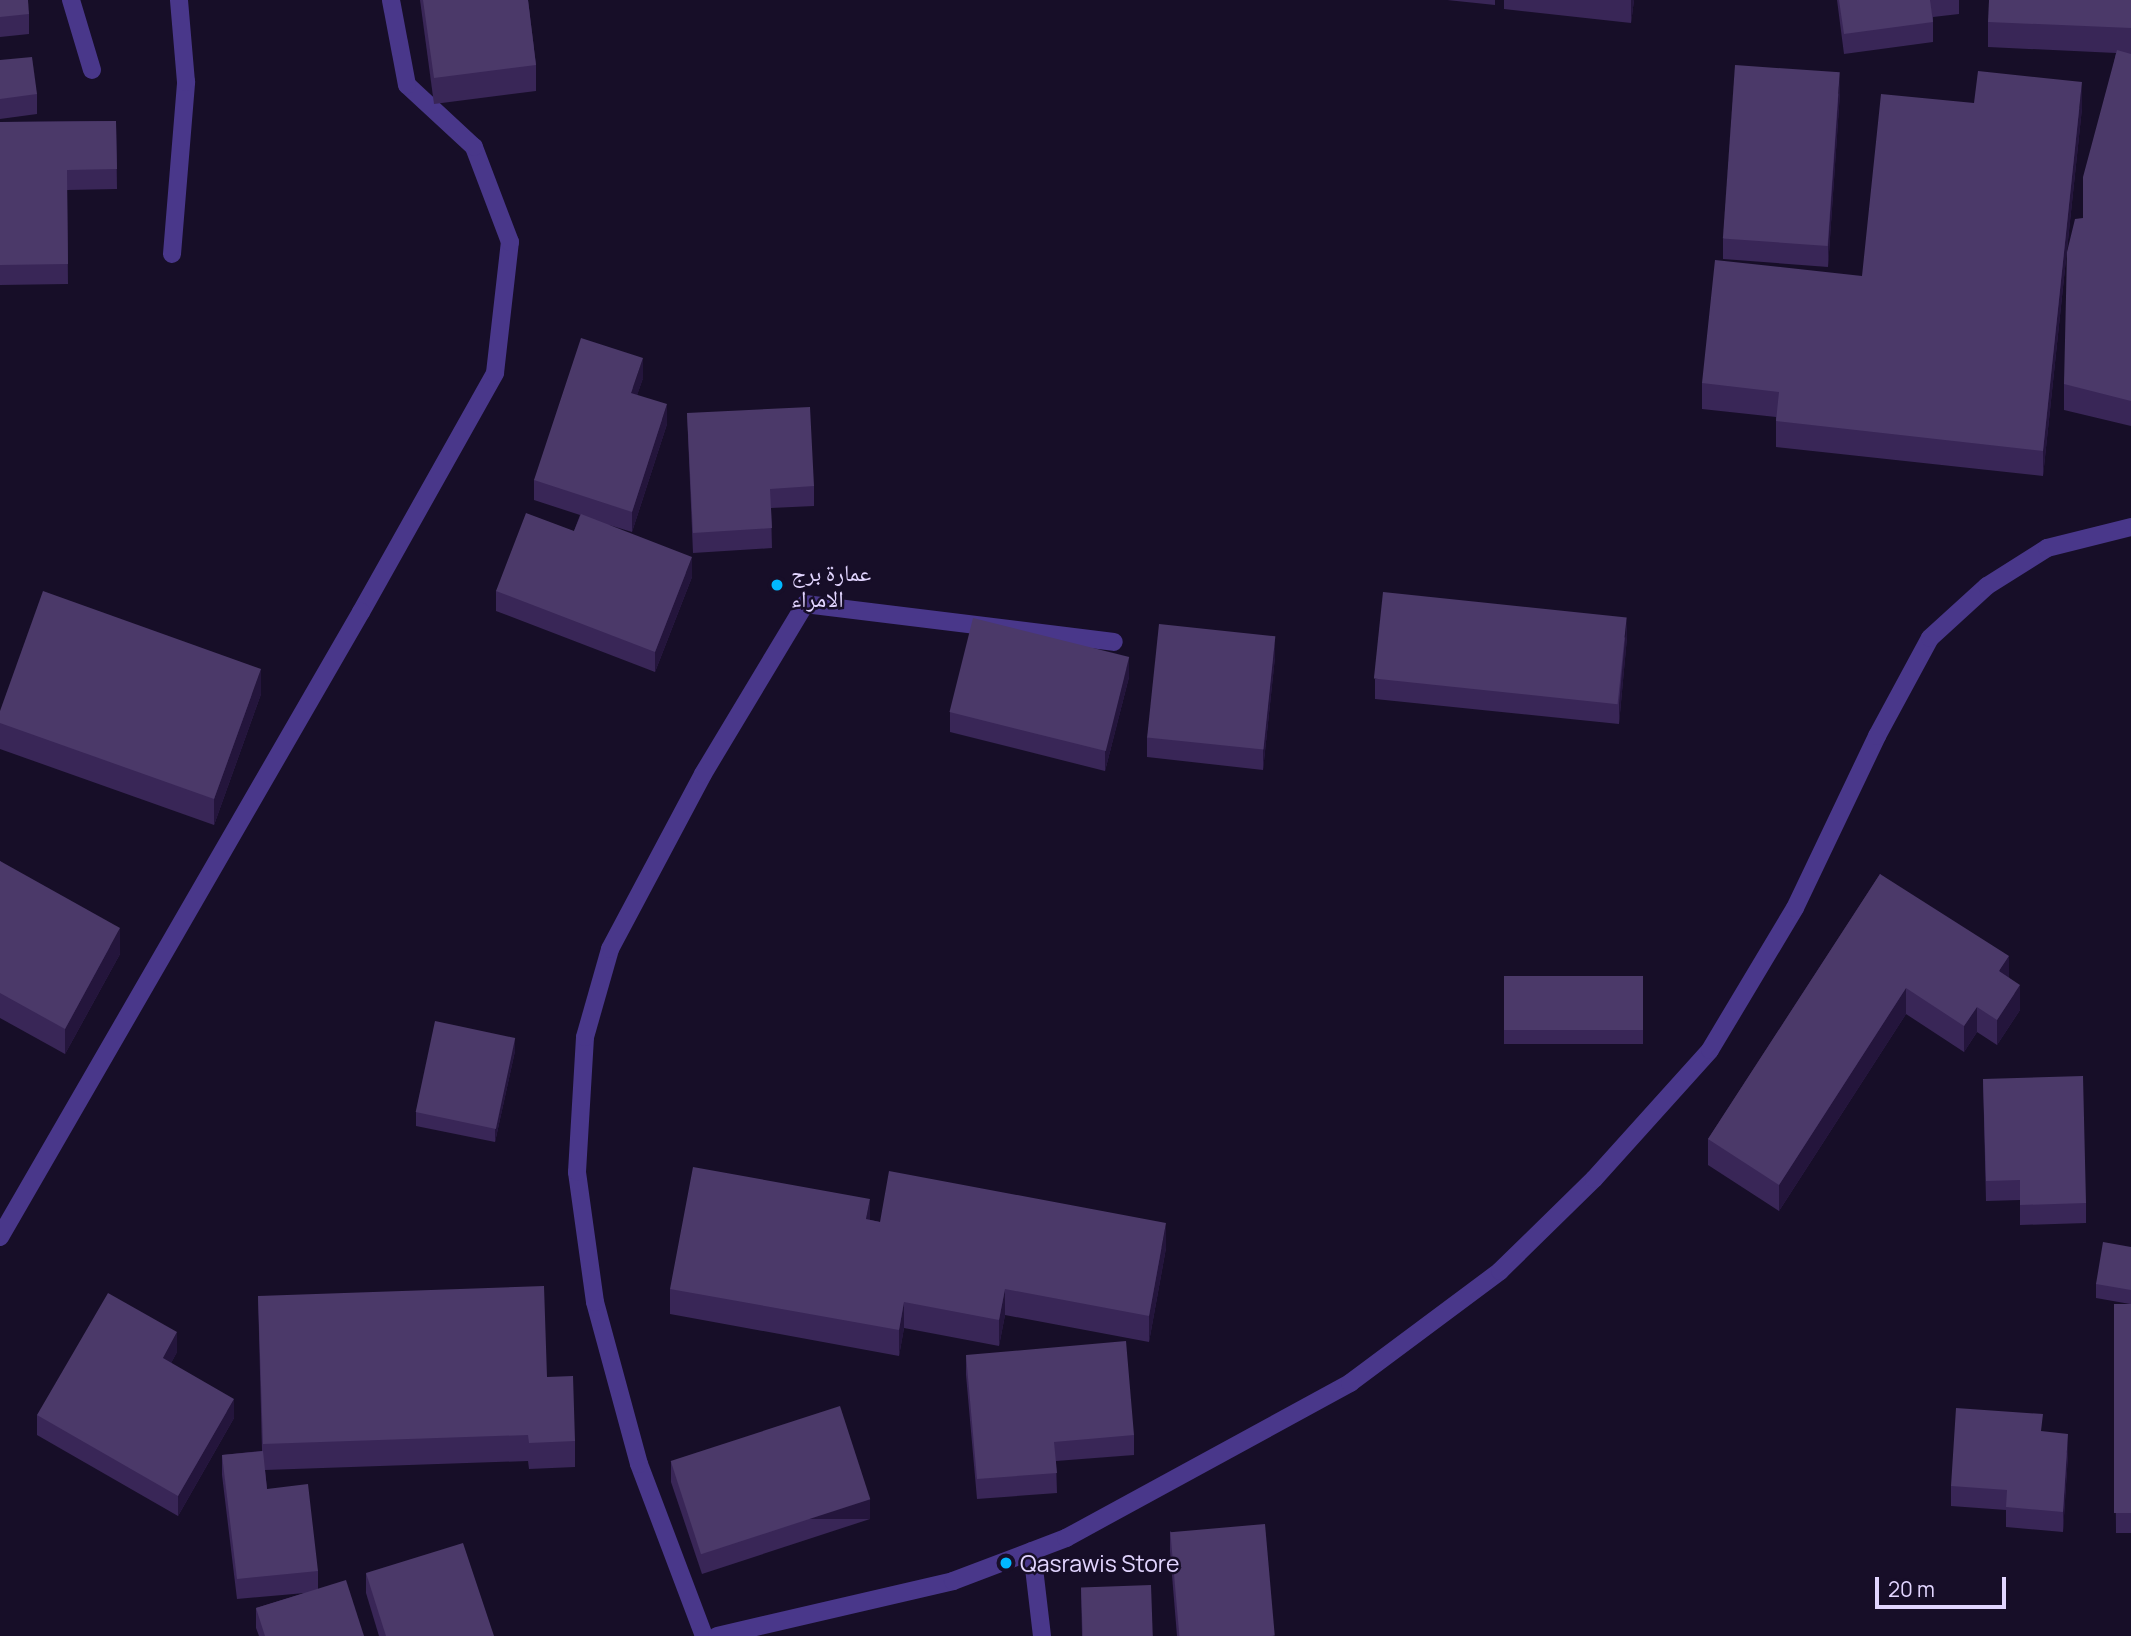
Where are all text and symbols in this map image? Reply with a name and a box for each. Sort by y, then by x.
place label: عمارة برج الامراء [791,558,871,612]
marker: عمارة برج الامراء [769,577,785,593]
place label: Qasrawis Store [1020,1549,1179,1577]
marker: Qasrawis Store [998,1555,1014,1571]
scale bar [1879,1562,2010,1606]
text: 20 m [1888,1575,1935,1603]

